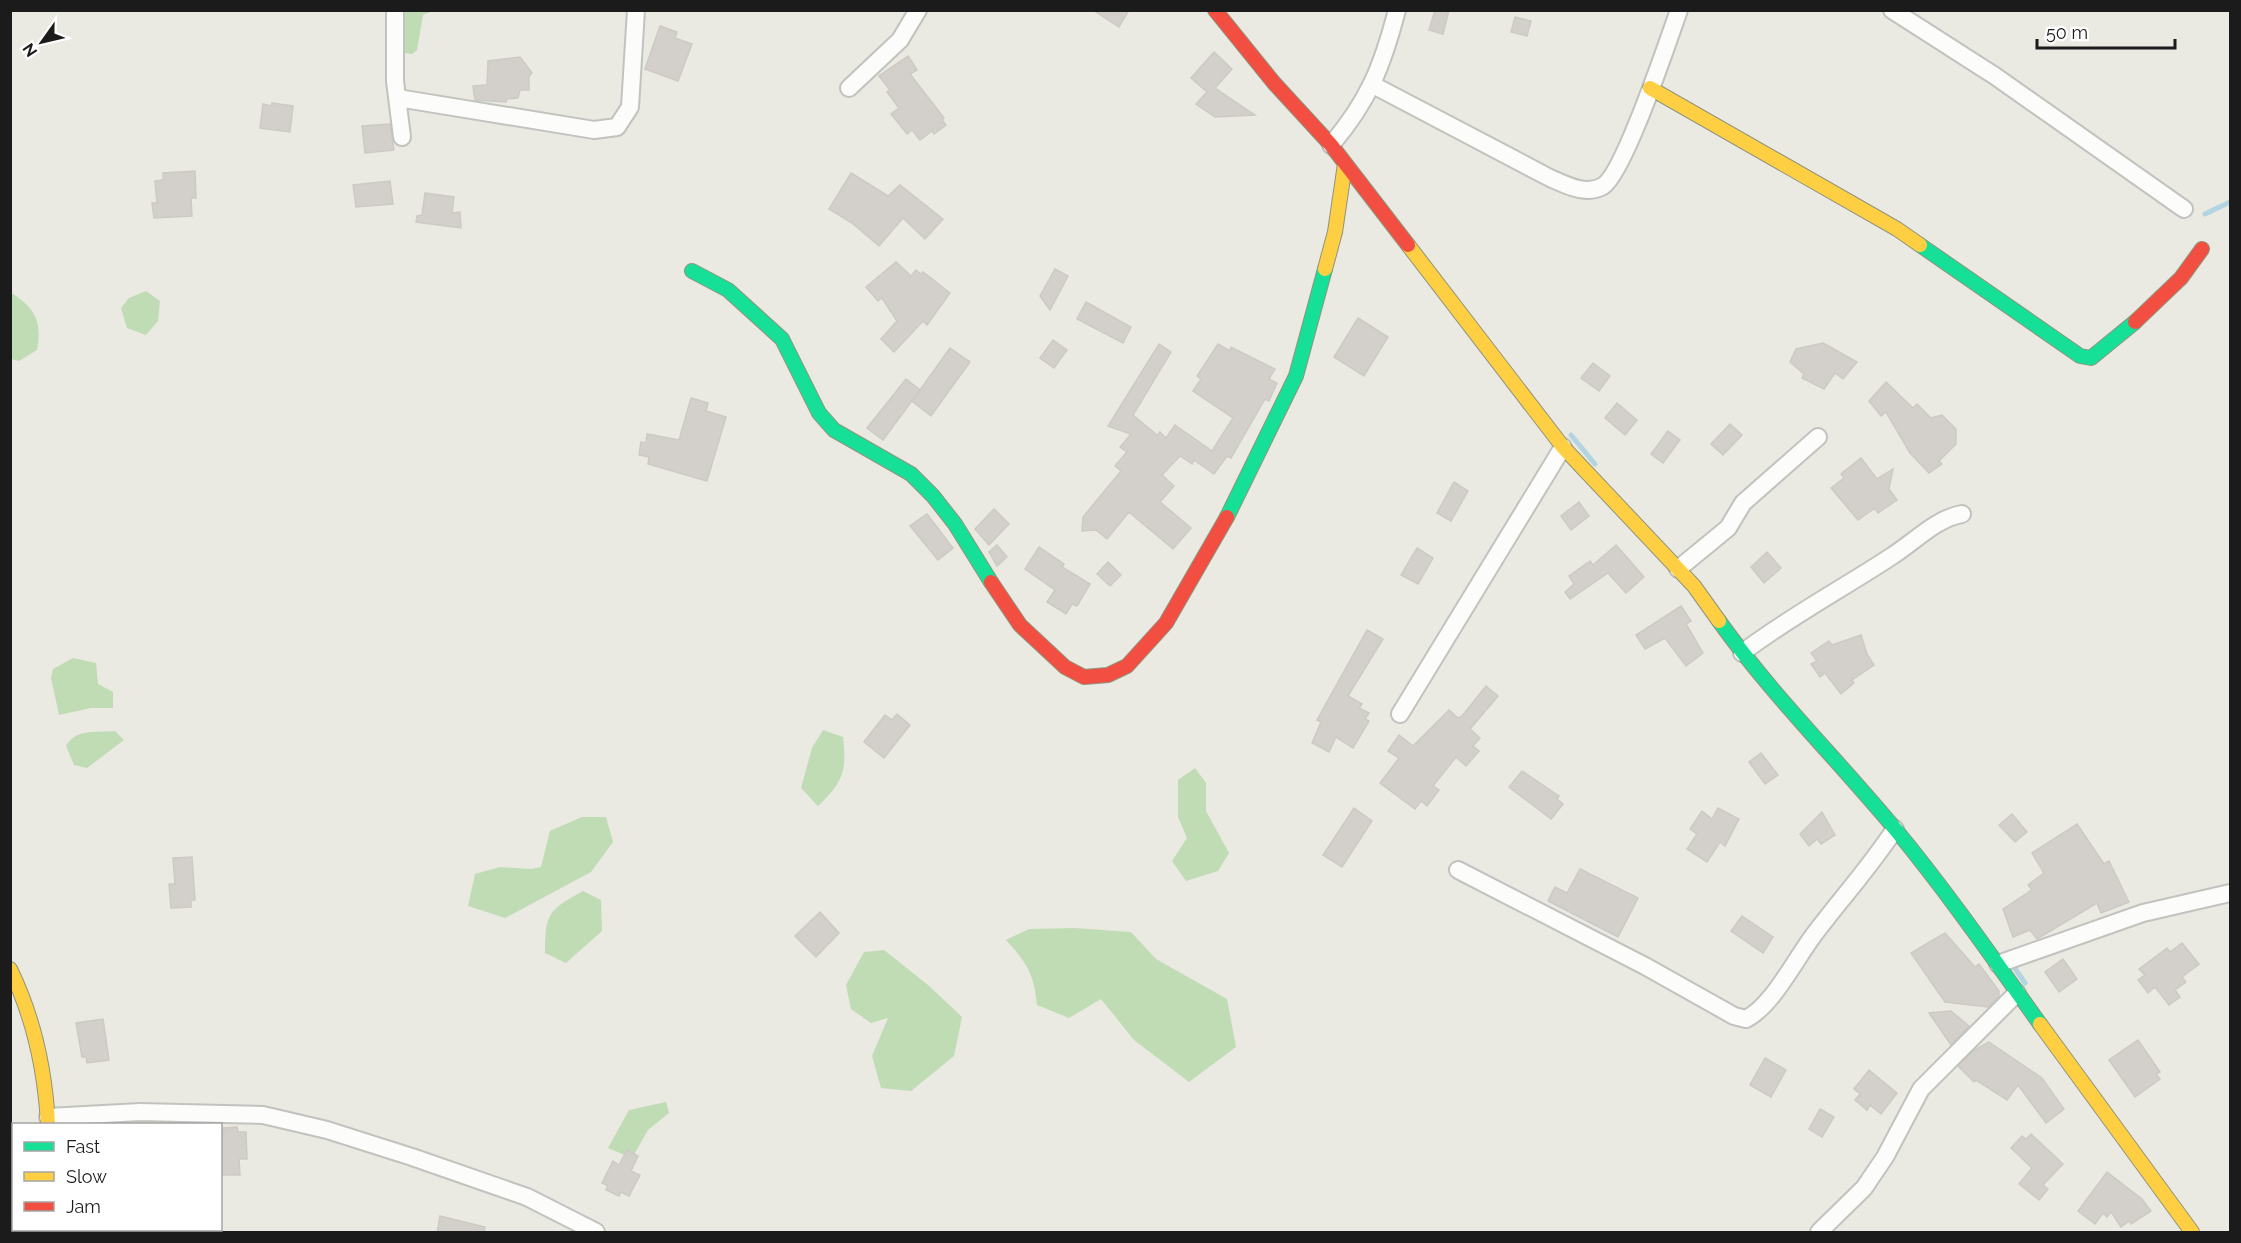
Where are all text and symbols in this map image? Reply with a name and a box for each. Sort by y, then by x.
north arrow [12,12,72,72]
scale bar [2037,12,2175,50]
text: 50 m [2046,22,2088,43]
text: N [19,40,41,60]
legend [12,1123,222,1231]
text: Fast [66,1136,100,1157]
text: Slow [66,1166,107,1187]
text: Jam [66,1196,101,1217]

